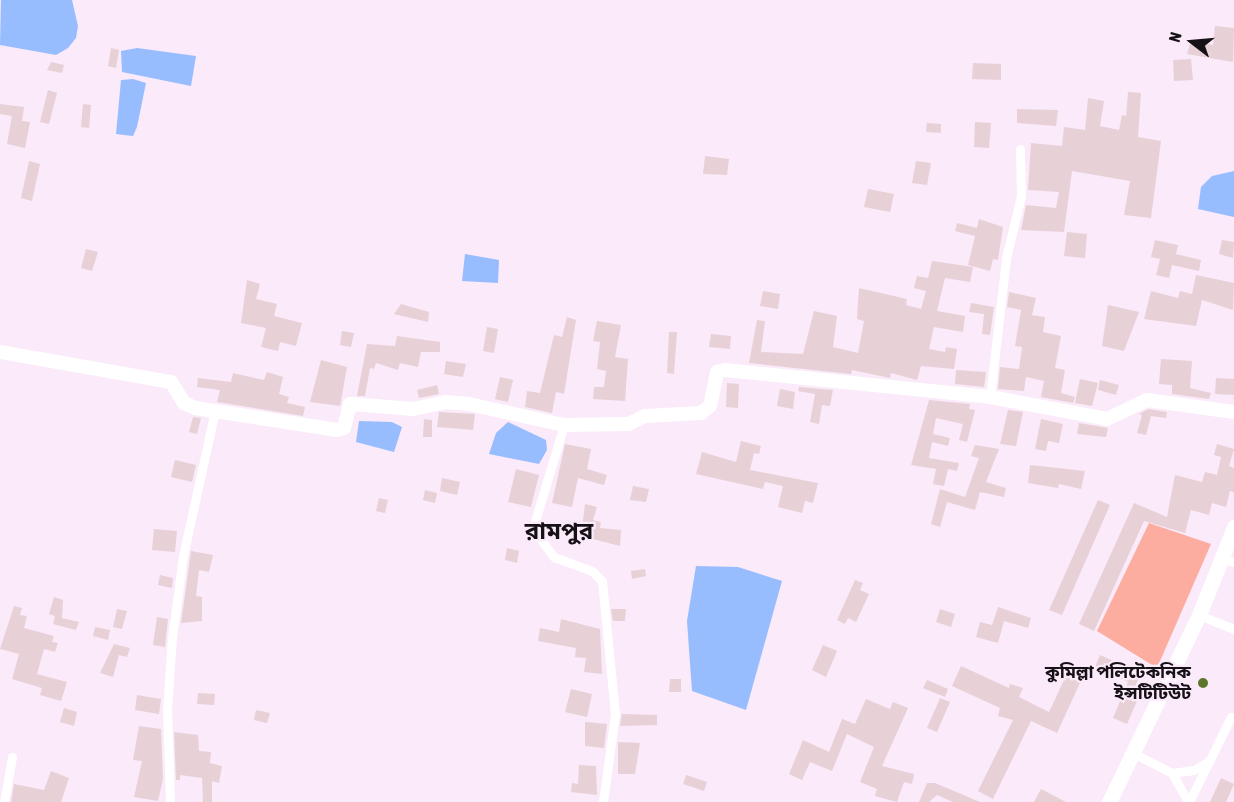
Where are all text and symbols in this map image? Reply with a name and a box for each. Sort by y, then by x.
north arrow [1162,12,1222,72]
text: N [1165,30,1185,44]
district label: রামপুর [525,517,593,545]
place label: কুমিল্লা পলিটেকনিক ইন্সটিটিউট [1045,662,1191,704]
marker: কুমিল্লা পলিটেকনিক ইন্সটিটিউট [1196,676,1210,690]

